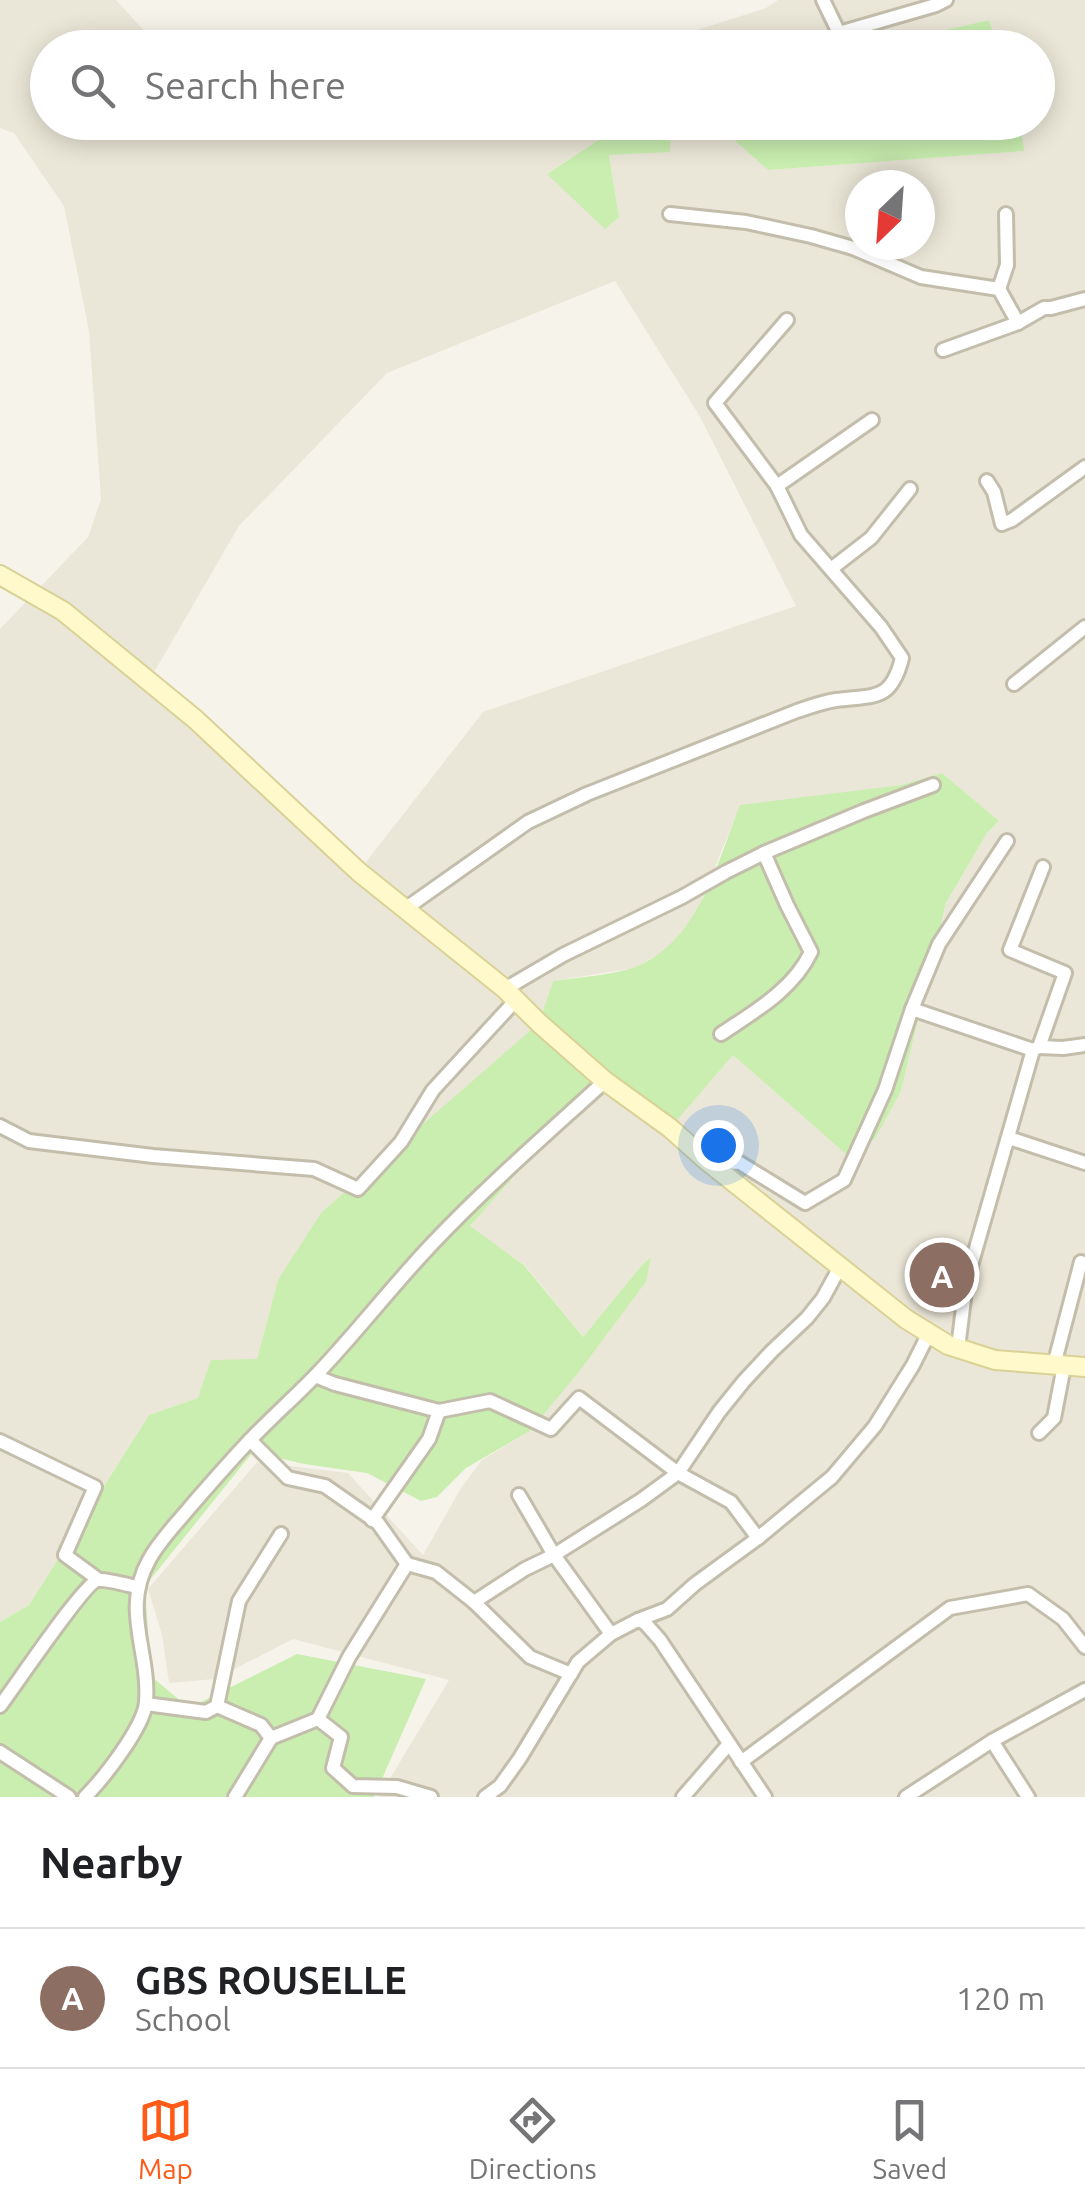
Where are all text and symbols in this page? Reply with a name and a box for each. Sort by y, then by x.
search box [30,30,1055,140]
icon: search [65,58,120,113]
text: Search here [145,64,346,106]
north arrow [845,170,935,260]
your location [693,1120,744,1171]
pin: A [910,1238,974,1312]
text: Nearby [40,1839,183,1886]
text: GBS ROUSELLE [135,1959,407,2001]
text: A [61,1980,84,2016]
text: 120 m [956,1980,1045,2016]
text: School [135,2001,231,2037]
tab: Map [138,2093,193,2184]
tab: Directions [469,2093,597,2184]
tab: Saved [873,2093,947,2184]

